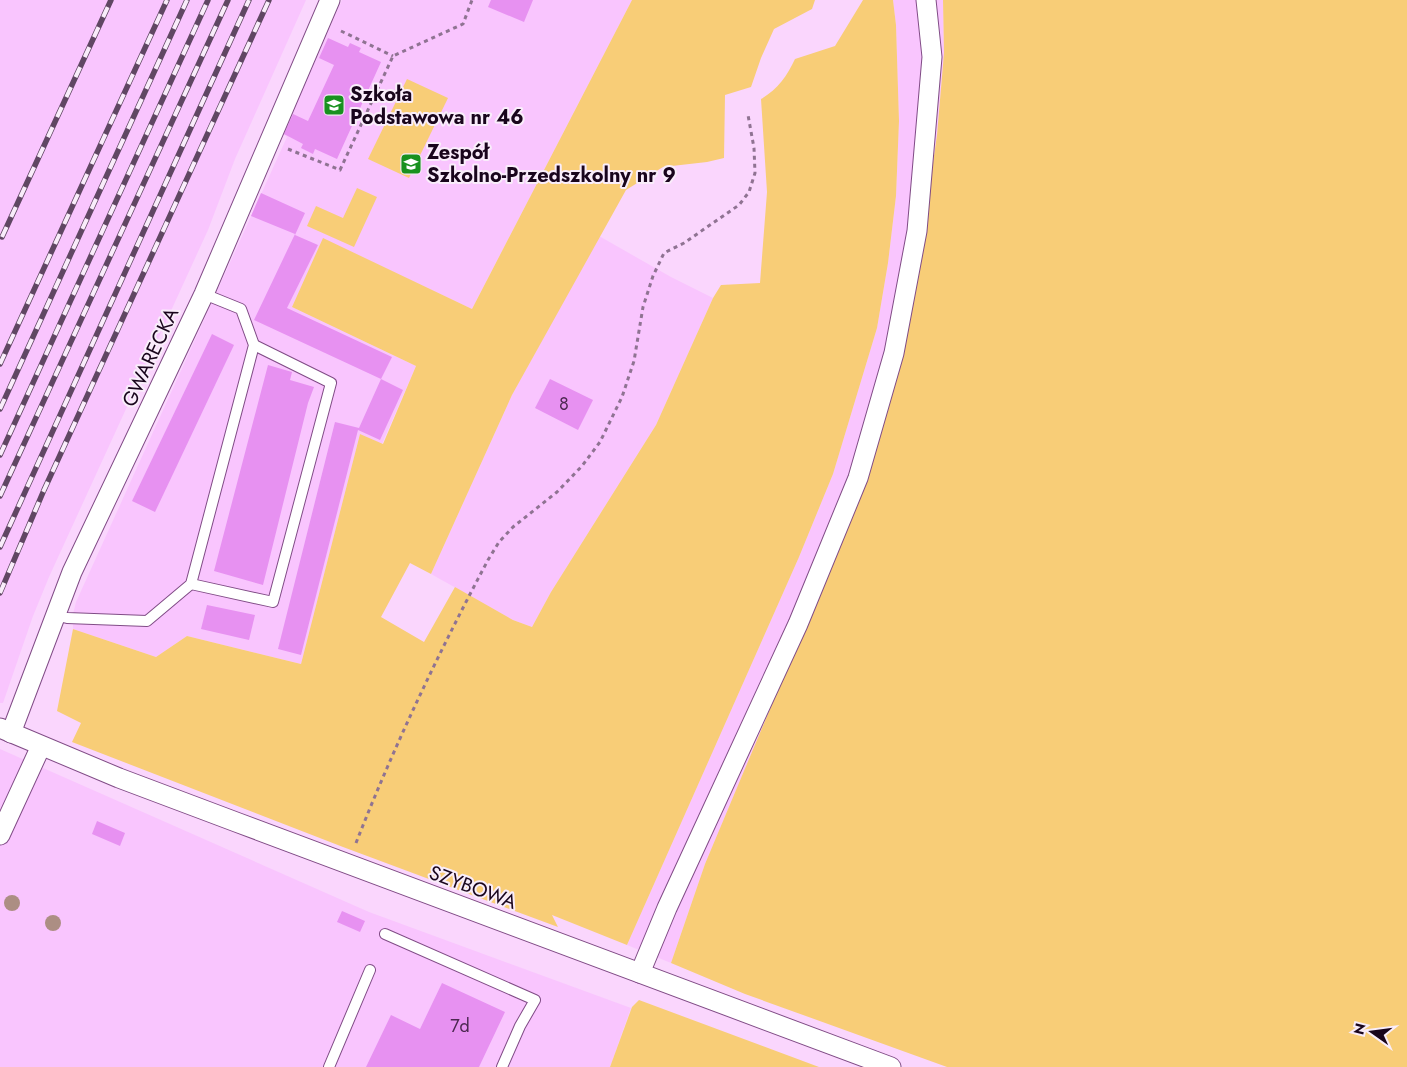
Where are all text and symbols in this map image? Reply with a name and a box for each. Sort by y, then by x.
place label: Szkoła Podstawowa nr 46 [350,80,524,132]
school or university icon: Szkoła Podstawowa nr 46 [322,93,346,117]
place label: Zespół Szkolno-Przedszkolny nr 9 [427,138,676,190]
school or university icon: Zespół Szkolno-Przedszkolny nr 9 [399,152,423,176]
street label: GWARECKA [115,302,186,412]
house number: 8 [559,391,569,417]
street label: SZYBOWA [425,858,521,917]
north arrow [1347,1007,1397,1057]
house number: 7d [450,1013,470,1039]
text: N [1348,1021,1370,1037]

